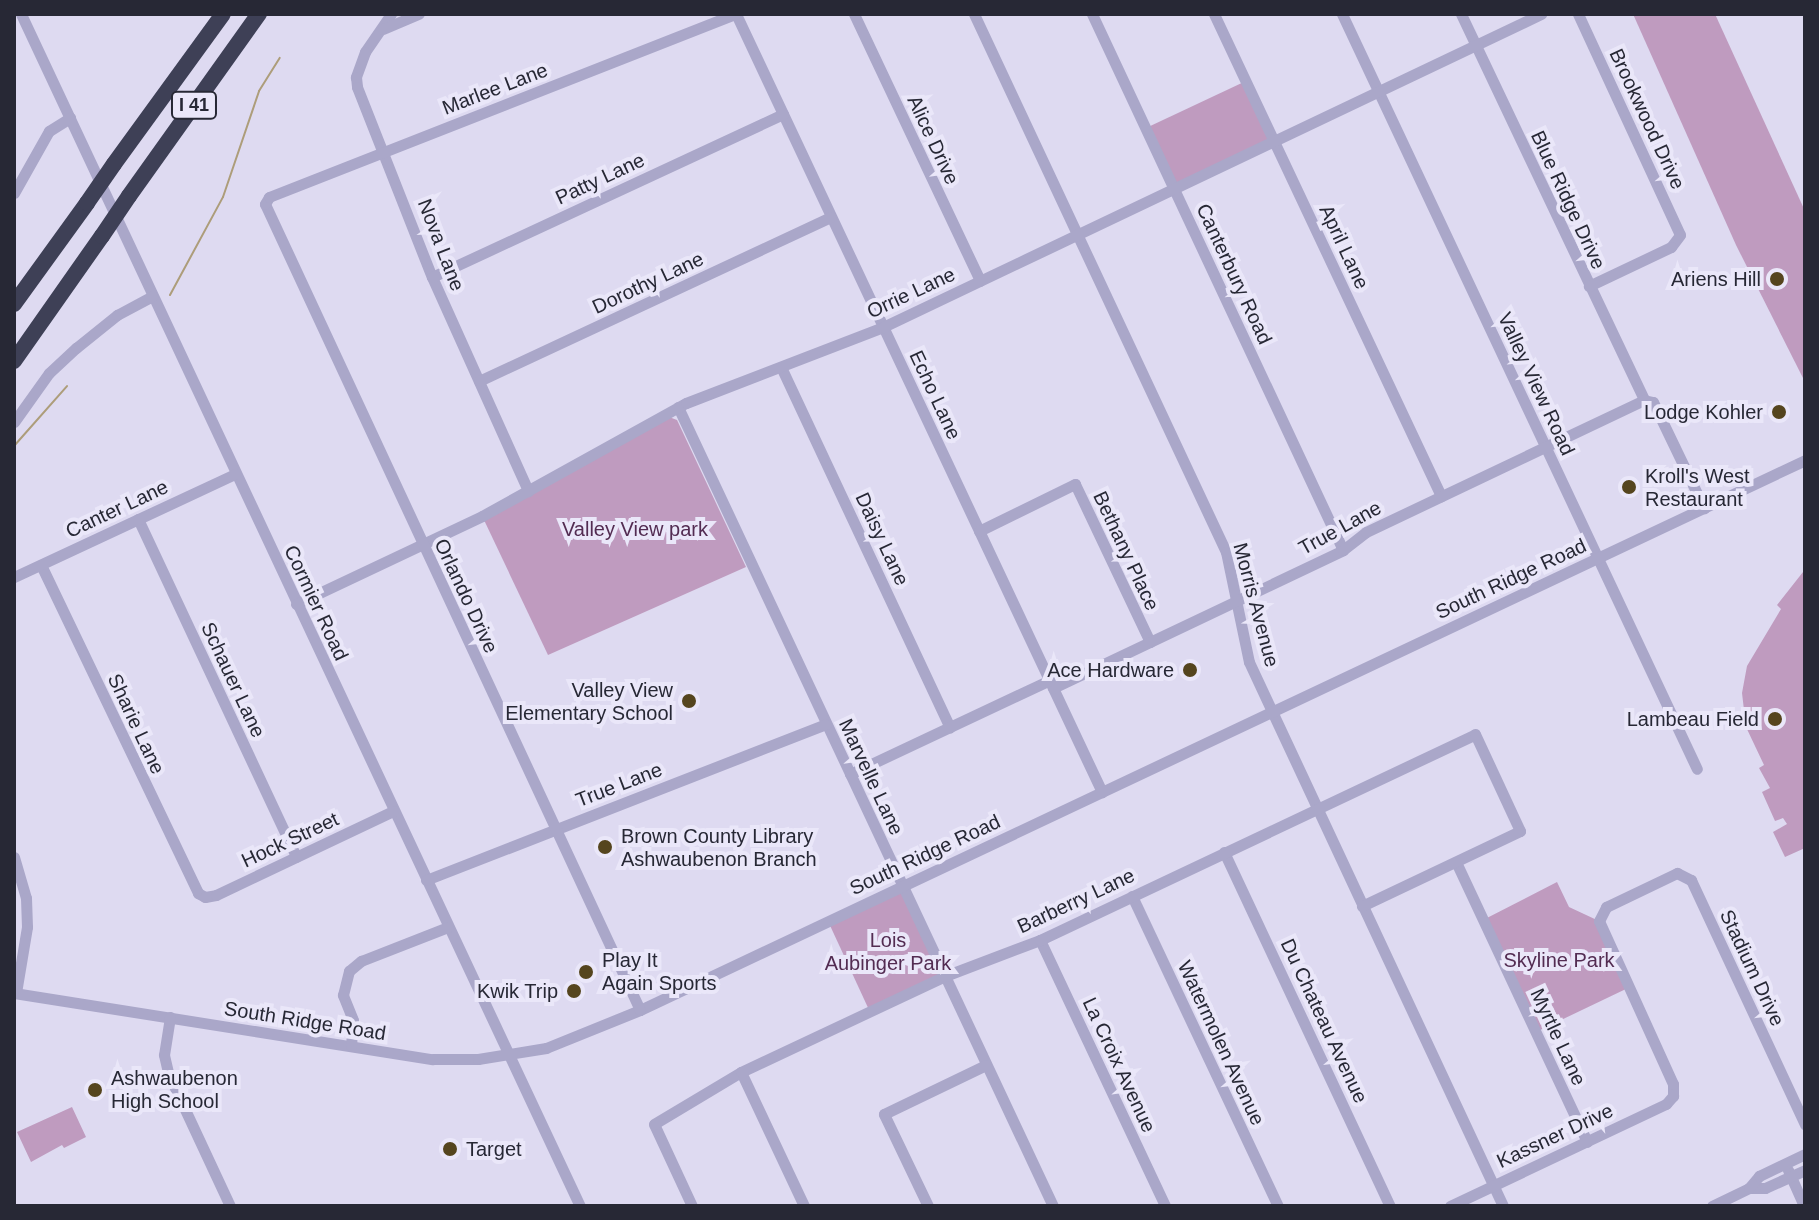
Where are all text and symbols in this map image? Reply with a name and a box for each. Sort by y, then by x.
street label: Brookwood Drive [1604,45,1690,193]
street label: Marlee Lane [439,58,551,120]
road number: I 41 [170,91,218,119]
street label: Alice Drive [902,92,964,188]
street label: Blue Ridge Drive [1525,127,1611,273]
street label: Patty Lane [552,148,648,210]
street label: Nova Lane [412,196,470,294]
street label: Canterbury Road [1191,200,1277,348]
street label: April Lane [1314,201,1374,293]
street label: Dorothy Lane [589,247,707,319]
street label: Orrie Lane [863,262,959,324]
place label: Ariens Hill [1671,267,1761,291]
marker: Ariens Hill [1768,270,1786,288]
street label: Valley View Road [1492,309,1580,459]
street label: Echo Lane [904,347,966,443]
place label: Lodge Kohler [1644,400,1763,424]
marker: Lodge Kohler [1770,403,1788,421]
place label: Kroll's West Restaurant [1645,464,1750,511]
street label: Canter Lane [62,475,172,543]
marker: Kroll's West Restaurant [1620,478,1638,496]
street label: Bethany Place [1088,487,1164,615]
street label: Daisy Lane [850,489,914,589]
street label: True Lane [1295,496,1385,560]
park label: Valley View park [562,517,708,541]
street label: South Ridge Road [1432,534,1590,624]
street label: Orlando Drive [429,535,503,657]
street label: Morris Avenue [1228,540,1284,670]
street label: Cormier Road [279,542,353,664]
street label: Schauer Lane [196,618,270,742]
place label: Ace Hardware [1047,658,1174,682]
marker: Ace Hardware [1181,661,1199,679]
street label: Sharie Lane [102,670,170,778]
place label: Valley View Elementary School [505,678,673,725]
marker: Valley View Elementary School [680,692,698,710]
place label: Lambeau Field [1627,707,1759,731]
marker: Lambeau Field [1766,710,1784,728]
street label: Marvelle Lane [834,715,908,839]
street label: True Lane [572,758,666,812]
street label: Hock Street [238,807,342,873]
street label: South Ridge Road [846,810,1004,900]
place label: Brown County Library Ashwaubenon Branch [621,824,817,871]
marker: Brown County Library Ashwaubenon Branch [596,838,614,856]
street label: Barberry Lane [1013,863,1139,939]
street label: Stadium Drive [1715,906,1789,1030]
park label: Lois Aubinger Park [825,929,951,976]
street label: Du Chateau Avenue [1275,934,1373,1108]
place label: Play It Again Sports [602,948,717,995]
park label: Skyline Park [1503,948,1615,972]
street label: Watermolen Avenue [1172,956,1270,1130]
marker: Play It Again Sports [577,963,595,981]
place label: Kwik Trip [477,979,558,1003]
marker: Kwik Trip [565,982,583,1000]
street label: Myrtle Lane [1525,985,1591,1089]
street label: La Croix Avenue [1077,993,1161,1137]
street label: South Ridge Road [222,996,388,1046]
place label: Ashwaubenon High School [111,1066,238,1113]
marker: Ashwaubenon High School [86,1081,104,1099]
street label: Kassner Drive [1493,1099,1617,1173]
place label: Target [466,1137,522,1161]
marker: Target [441,1140,459,1158]

